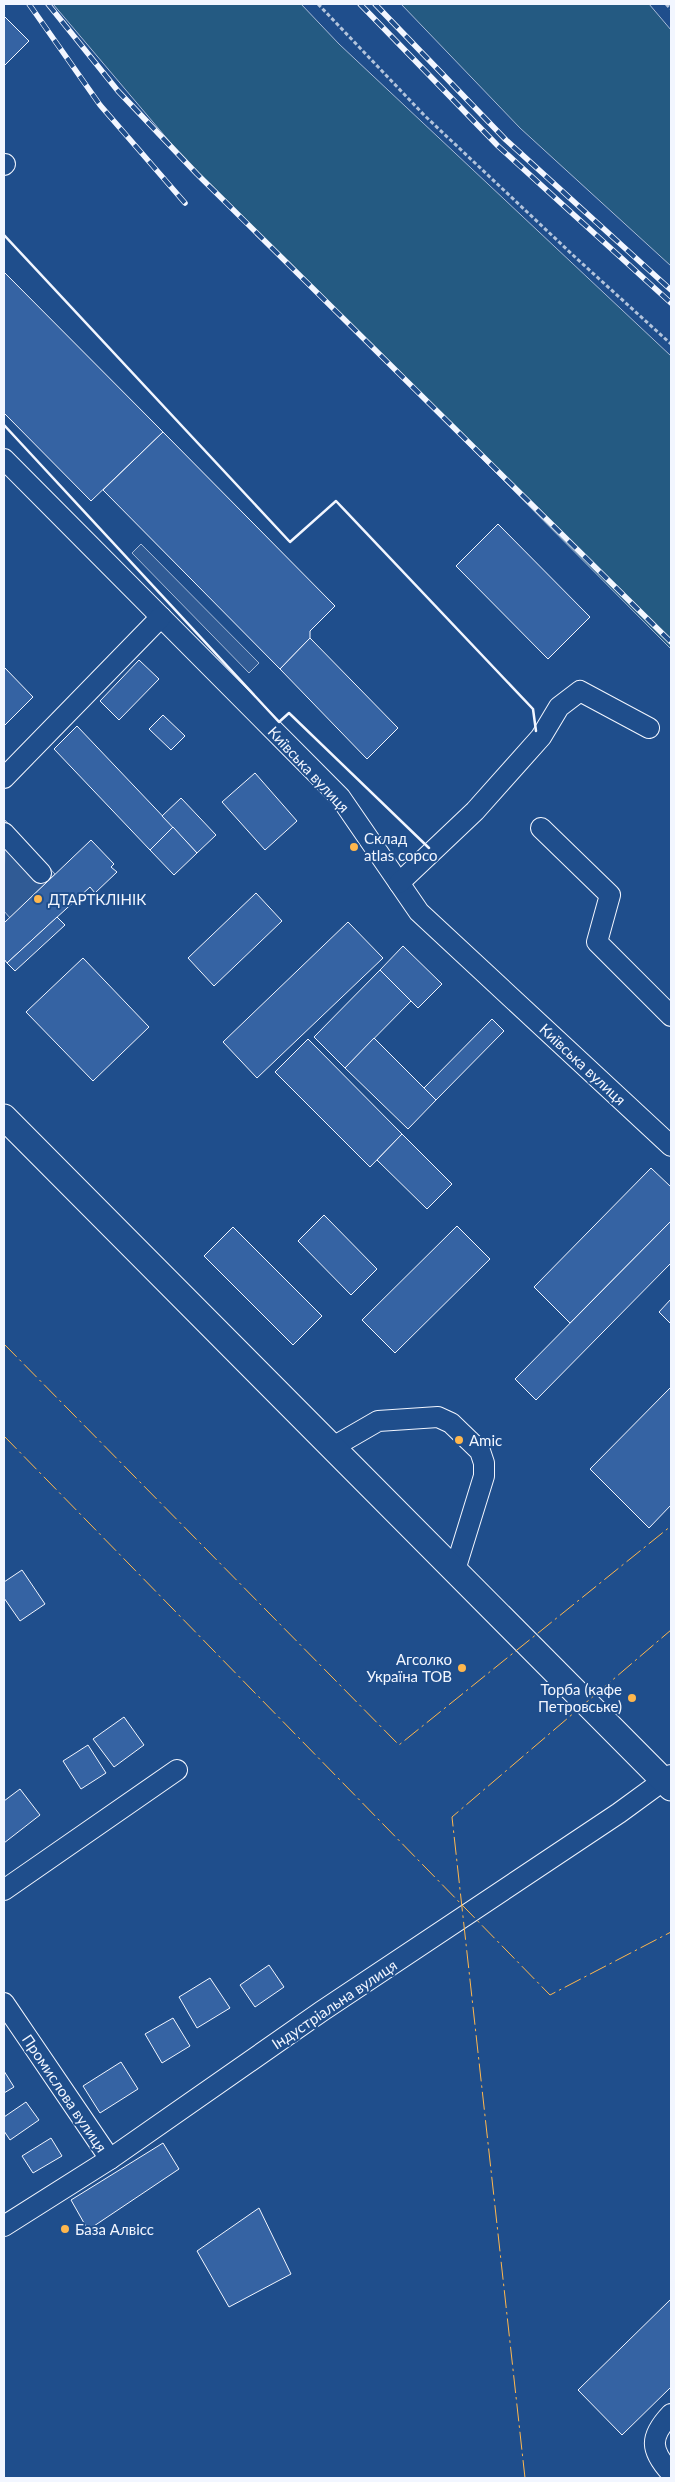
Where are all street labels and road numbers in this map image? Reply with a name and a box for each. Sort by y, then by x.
street label: Київська вулиця [265,722,353,816]
street label: Київська вулиця [536,1020,630,1108]
street label: Індустріальна вулиця [268,1955,400,2053]
street label: Промислова вулиця [19,2031,111,2155]

